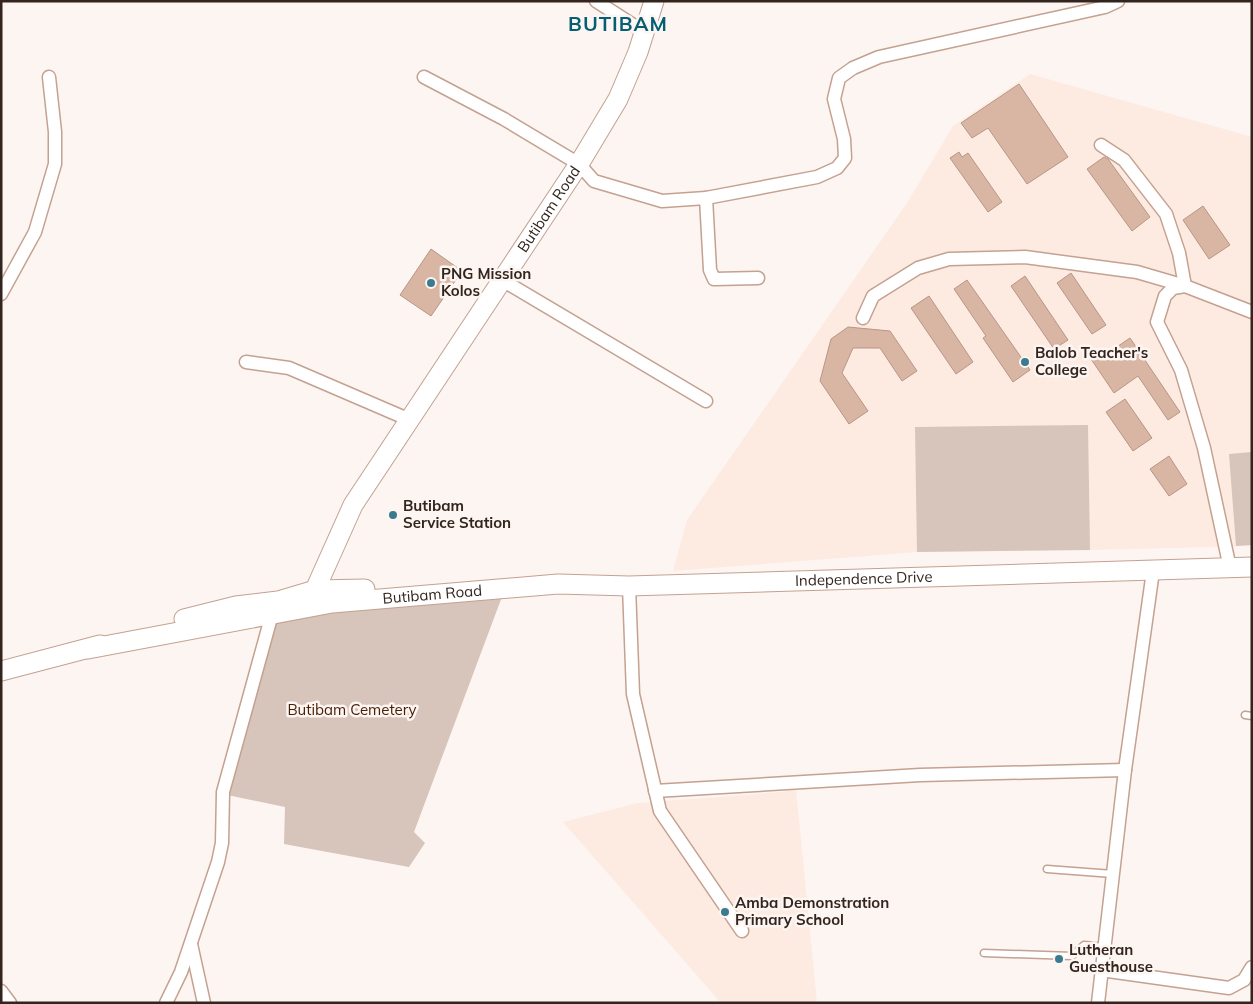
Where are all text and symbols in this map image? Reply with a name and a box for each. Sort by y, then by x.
district label: BUTIBAM [568,11,668,36]
street label: Butibam Road [513,162,584,256]
place label: PNG Mission Kolos [441,264,531,300]
marker: PNG Mission Kolos [425,277,437,289]
place label: Balob Teacher's College [1035,343,1148,379]
marker: Balob Teacher's College [1019,356,1031,368]
place label: Butibam Service Station [403,496,511,532]
marker: Butibam Service Station [387,509,399,521]
street label: Independence Drive [795,567,933,590]
street label: Butibam Road [382,580,483,608]
park label: Butibam Cemetery [287,700,417,719]
place label: Amba Demonstration Primary School [735,893,889,929]
marker: Amba Demonstration Primary School [719,906,731,918]
place label: Lutheran Guesthouse [1069,940,1153,976]
marker: Lutheran Guesthouse [1053,953,1065,965]

